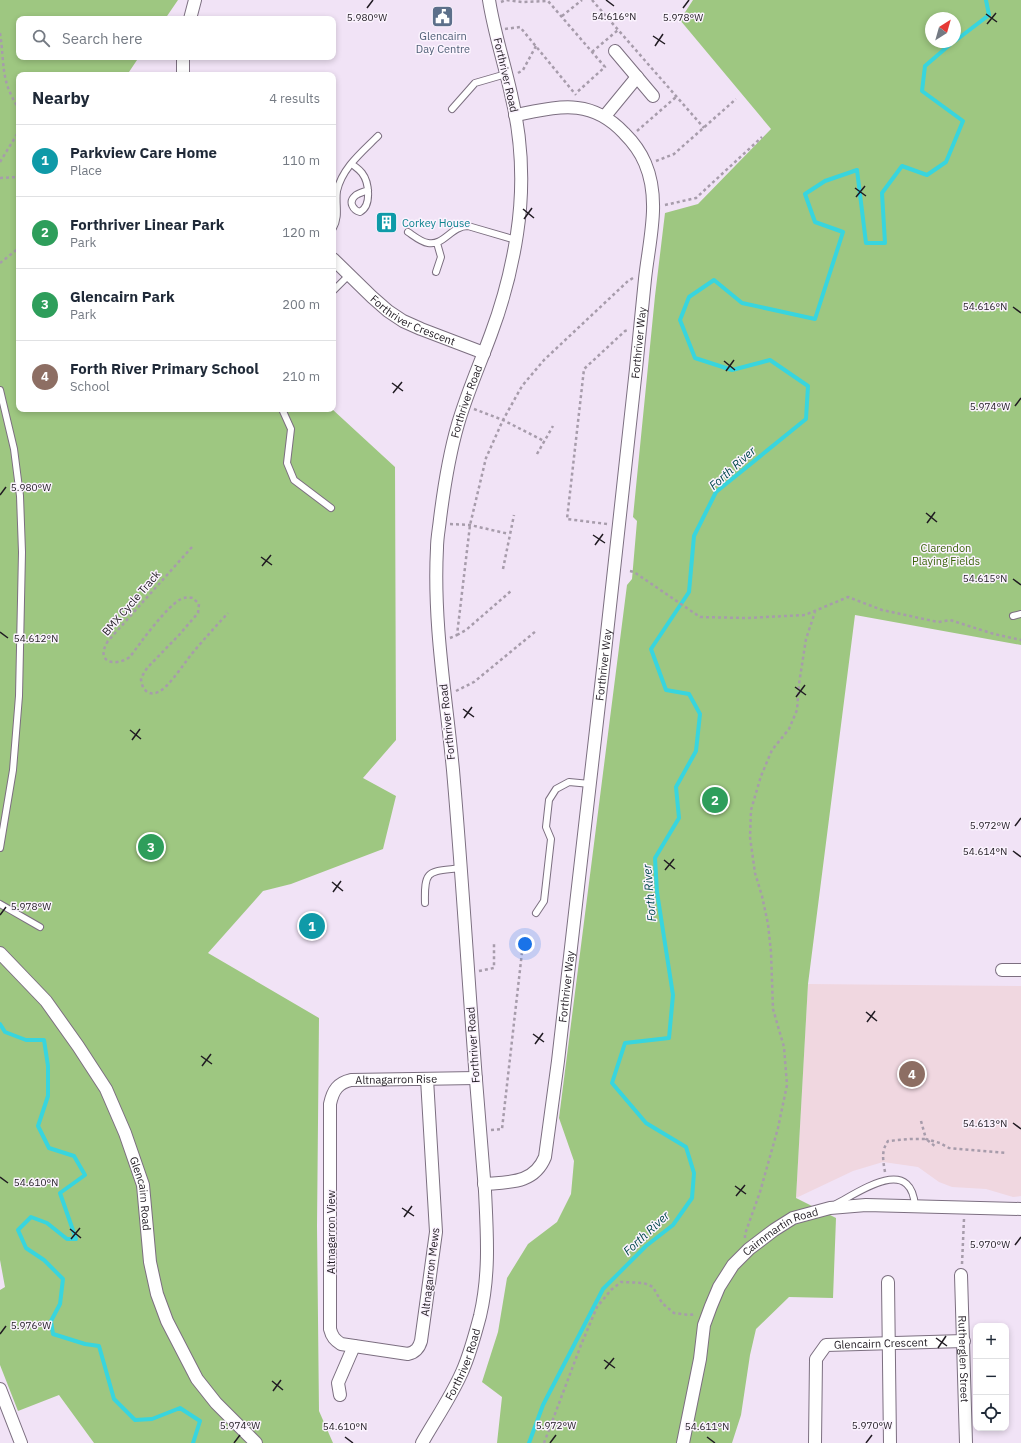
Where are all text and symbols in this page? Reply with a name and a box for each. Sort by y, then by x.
public building icon: Glencairn Day Centre [430,3,456,29]
text: 54.616°N [592,10,636,23]
text: 5.980°W [347,11,387,24]
text: 5.978°W [663,11,703,24]
north arrow [925,12,961,48]
search box [16,16,336,60]
icon: search [30,27,52,49]
text: Search here [62,29,142,48]
place label: Glencairn Day Centre [416,29,470,56]
street label: Forthriver Road [491,36,521,114]
text: Nearby [32,87,90,109]
text: 4 results [269,90,320,107]
text: Parkview Care Home [70,143,217,162]
text: 1 [41,152,49,169]
text: 110 m [282,152,320,169]
text: Place [70,162,102,179]
building icon: Corkey House [374,210,400,236]
text: Forthriver Linear Park [70,215,225,234]
place label: Corkey House [402,216,470,230]
text: 2 [41,224,49,241]
text: 120 m [282,224,320,241]
text: Park [70,234,96,251]
text: Glencairn Park [70,287,175,306]
street label: Forthriver Crescent [367,292,457,348]
text: 3 [41,296,49,313]
text: 200 m [282,296,320,313]
text: 54.616°N [963,300,1007,313]
text: Park [70,306,96,323]
street label: Forthriver Way [628,306,649,379]
text: Forth River Primary School [70,359,259,378]
street label: Forthriver Road [448,363,485,439]
text: 4 [41,368,49,385]
text: 210 m [282,368,320,385]
text: School [70,378,110,395]
text: 5.974°W [970,400,1010,413]
water label: Forth River [706,443,759,493]
text: 5.980°W [11,481,51,494]
park label: Clarendon Playing Fields [912,541,980,568]
street label: BMX Cycle Track [99,567,163,638]
text: 54.615°N [963,572,1007,585]
street label: Forthriver Way [592,628,615,701]
text: 54.612°N [14,632,58,645]
street label: Forthriver Road [436,683,458,761]
pin: 2 [702,785,728,815]
text: 5.972°W [970,819,1010,832]
pin: 3 [138,832,164,862]
text: 54.614°N [963,845,1007,858]
water label: Forth River [639,863,659,922]
text: 5.978°W [11,900,51,913]
pin: 1 [299,911,325,941]
your location [515,934,535,954]
street label: Forthriver Way [555,950,578,1023]
street label: Forthriver Road [463,1006,483,1084]
pin: 4 [899,1059,925,1089]
street label: Altnagarron Rise [355,1072,437,1087]
text: 54.613°N [963,1117,1007,1130]
street label: Glencairn Road [127,1155,154,1231]
text: 54.610°N [14,1176,58,1189]
street label: Altnagarron View [324,1189,338,1274]
street label: Cairnmartin Road [739,1205,820,1259]
water label: Forth River [620,1207,673,1258]
street label: Altnagarron Mews [418,1227,442,1317]
text: 5.970°W [970,1238,1010,1251]
street label: Rutherglen Street [955,1315,972,1403]
text: 5.976°W [11,1319,51,1332]
map controls [973,1323,1009,1431]
button: + [973,1323,1009,1359]
street label: Forthriver Road [442,1327,483,1403]
street label: Glencairn Crescent [834,1335,928,1352]
button: − [973,1359,1009,1395]
button: locate [973,1395,1009,1431]
text: 5.974°W [220,1419,260,1432]
text: 5.972°W [536,1419,576,1432]
text: 5.970°W [852,1419,892,1432]
text: 54.610°N [323,1420,367,1433]
text: 54.611°N [685,1420,729,1433]

